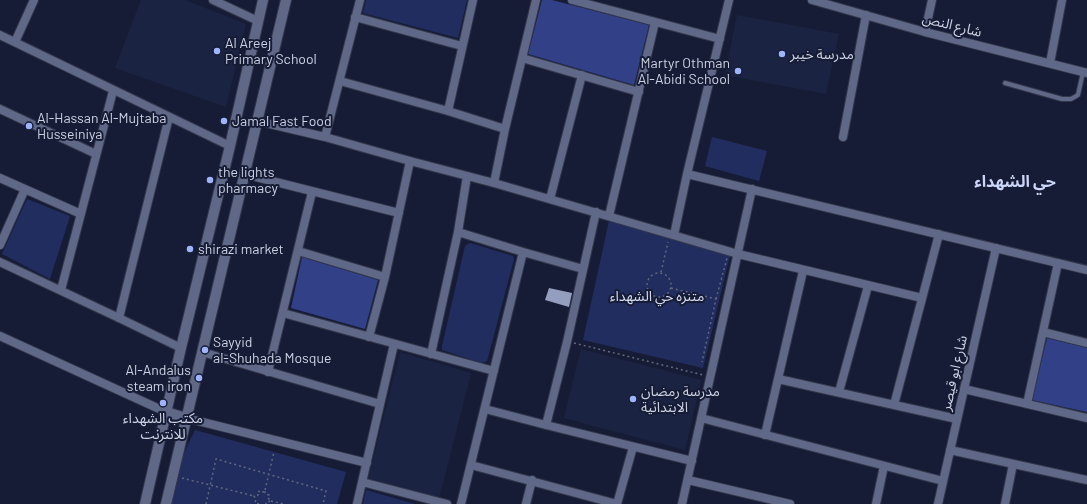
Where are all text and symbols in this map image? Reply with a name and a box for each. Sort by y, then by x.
street label: شارع النص [920,9,984,41]
place label: Al Areej Primary School [225,35,317,68]
marker: Al Areej Primary School [212,46,222,56]
place label: مدرسة خيبر [790,46,854,62]
marker: مدرسة خيبر [777,49,787,59]
place label: Martyr Othman Al-Abidi School [638,55,730,88]
marker: Martyr Othman Al-Abidi School [733,66,743,76]
place label: Al-Hassan Al-Mujtaba Husseiniya [37,110,167,142]
place label: Jamal Fast Food [232,113,332,129]
marker: Jamal Fast Food [219,116,229,126]
marker: Al-Hassan Al-Mujtaba Husseiniya [24,121,34,131]
place label: the lights pharmacy [218,164,278,196]
district label: حي الشهداء [974,172,1056,192]
marker: the lights pharmacy [205,175,215,185]
place label: shirazi market [198,241,284,257]
marker: shirazi market [185,244,195,254]
park label: متنزه حي الشهداء [610,288,704,304]
place label: Sayyid al-Shuhada Mosque [213,334,331,366]
street label: شارع ابو قيصر [937,334,971,412]
marker: Sayyid al-Shuhada Mosque [200,345,210,355]
place label: Al-Andalus steam iron [126,362,191,394]
marker: Al-Andalus steam iron [194,373,204,383]
place label: مدرسة رمضان الابتدائية [641,383,720,416]
marker: مدرسة رمضان الابتدائية [628,394,638,404]
marker: مكتب الشهداء للانترنت [158,398,168,408]
place label: مكتب الشهداء للانترنت [123,410,203,442]

